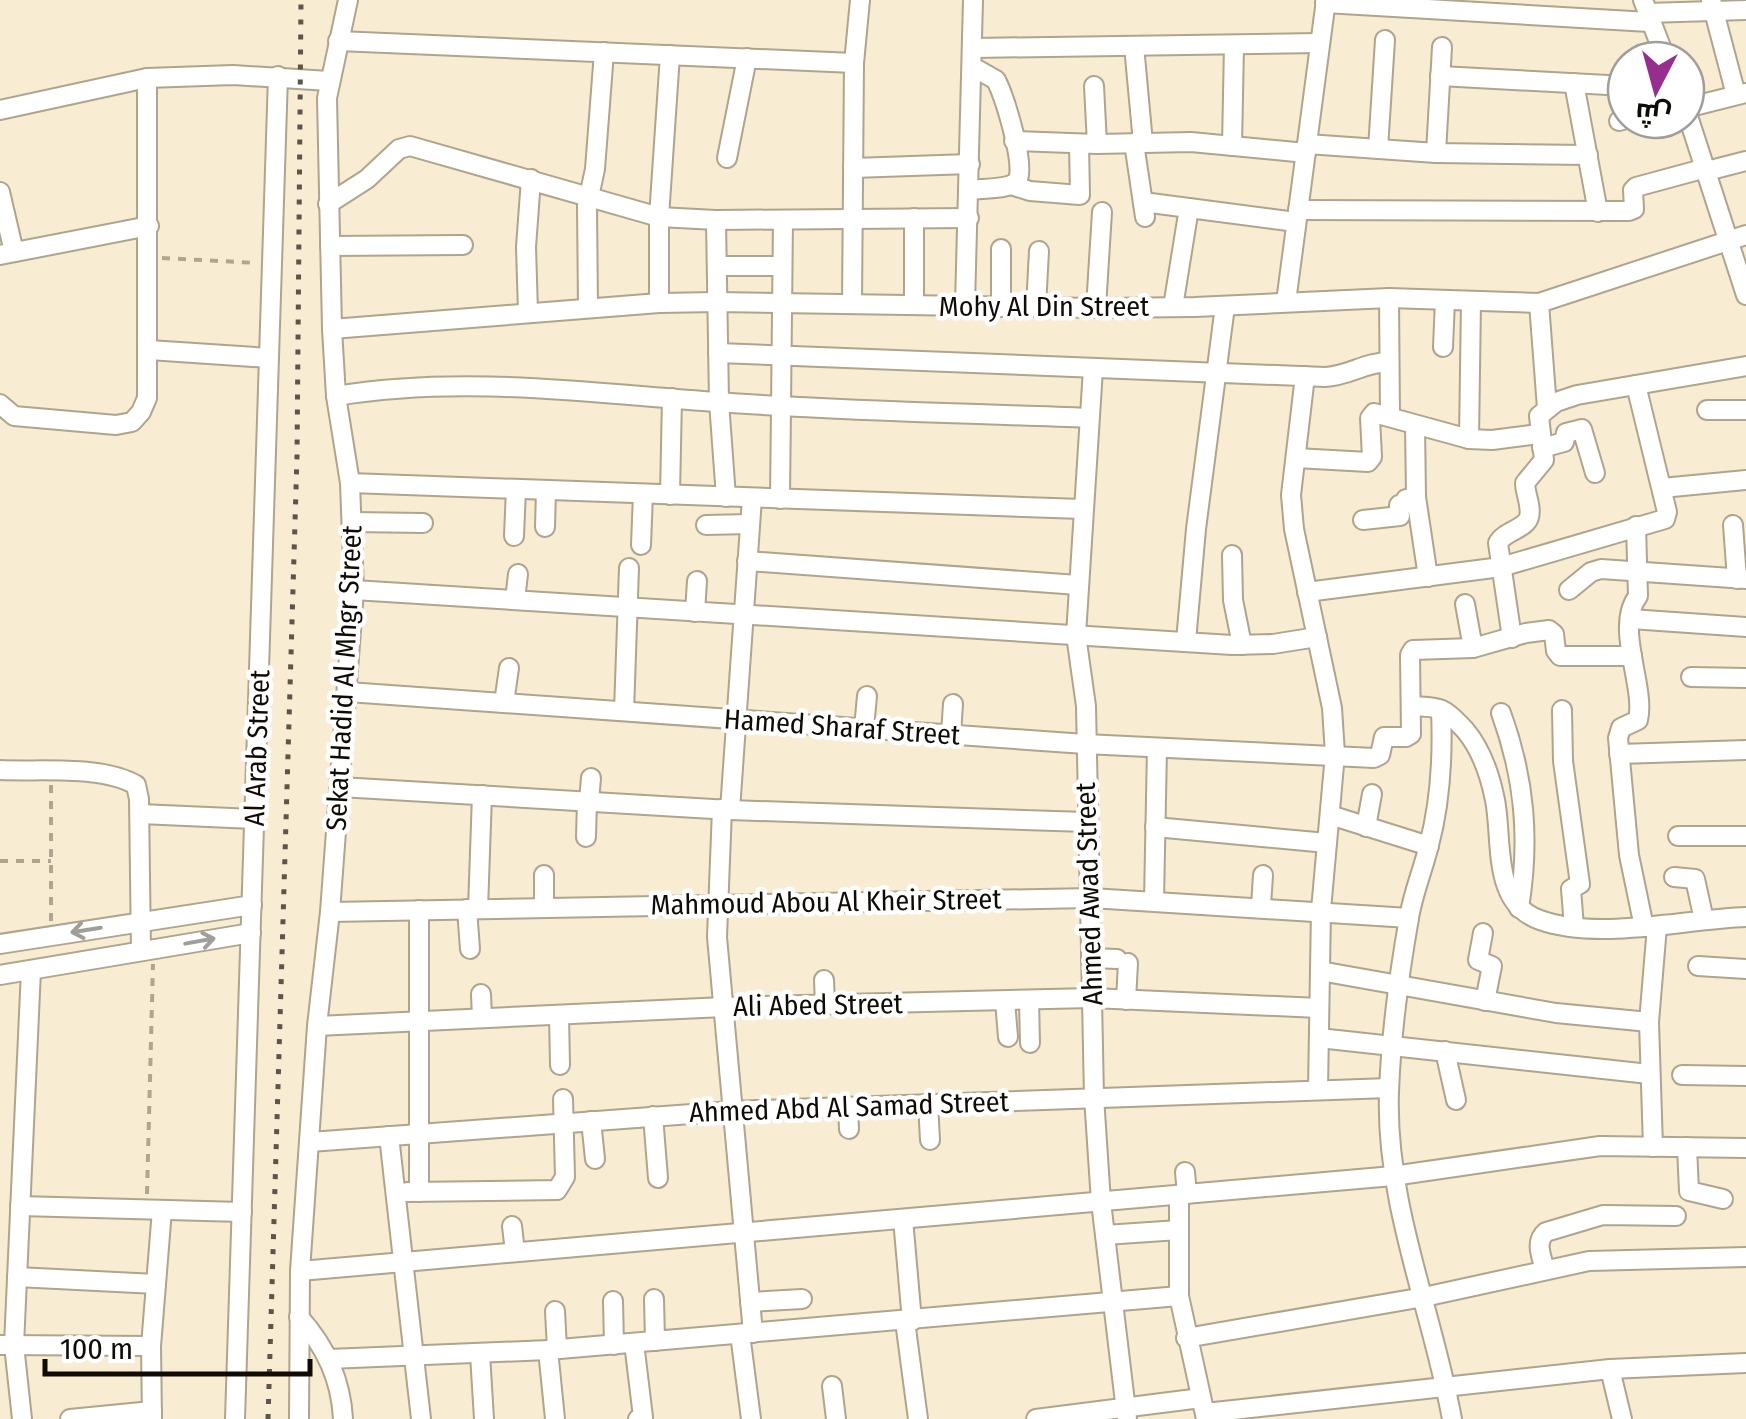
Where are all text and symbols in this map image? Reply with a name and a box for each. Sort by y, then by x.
north arrow [1606,40,1706,140]
text: ش [1634,96,1673,133]
street label: Mohy Al Din Street [939,290,1150,323]
street label: Sekat Hadid Al Mhgr Street [320,524,369,832]
street label: Al Arab Street [238,668,276,827]
street label: Hamed Sharaf Street [723,702,962,752]
street label: Ahmed Awad Street [1069,781,1109,1006]
street label: Mahmoud Abou Al Kheir Street [650,882,1003,922]
one-way arrow [70,921,103,940]
one-way arrow [183,931,215,950]
street label: Ali Abed Street [733,987,904,1023]
street label: Ahmed Abd Al Samad Street [689,1085,1010,1129]
scale bar [45,1314,310,1376]
text: 100 m [60,1331,133,1367]

